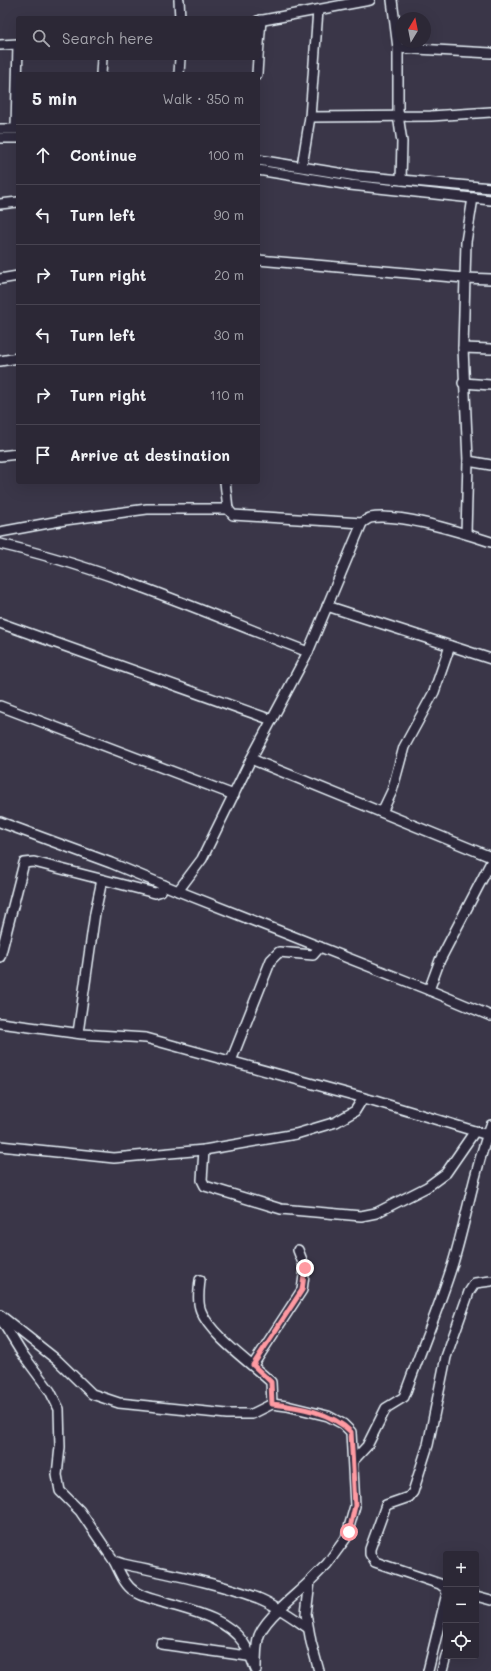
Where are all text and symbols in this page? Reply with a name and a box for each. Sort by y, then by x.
north arrow [395,12,431,48]
search box [16,16,260,60]
icon: search [30,27,52,49]
text: Search here [62,28,153,48]
text: 5 min [32,87,77,109]
text: Walk · 350 m [163,90,244,107]
icon: ahead [32,144,54,166]
text: Continue [70,145,137,165]
text: 100 m [208,146,244,163]
icon: left [32,204,54,226]
text: Turn left [70,205,135,225]
text: 90 m [214,206,244,223]
icon: right [32,264,54,286]
text: Turn right [70,265,147,285]
text: 20 m [214,266,244,283]
icon: left [32,324,54,346]
text: Turn left [70,325,135,345]
text: 30 m [214,326,244,343]
icon: right [32,384,54,406]
text: Turn right [70,385,147,405]
text: 110 m [210,386,244,403]
icon: arrive [32,444,54,466]
text: Arrive at destination [70,445,230,465]
route end [296,1259,314,1277]
route start [340,1523,358,1541]
map controls [443,1551,479,1659]
button: + [443,1551,479,1587]
button: − [443,1587,479,1623]
button: locate [443,1623,479,1659]

